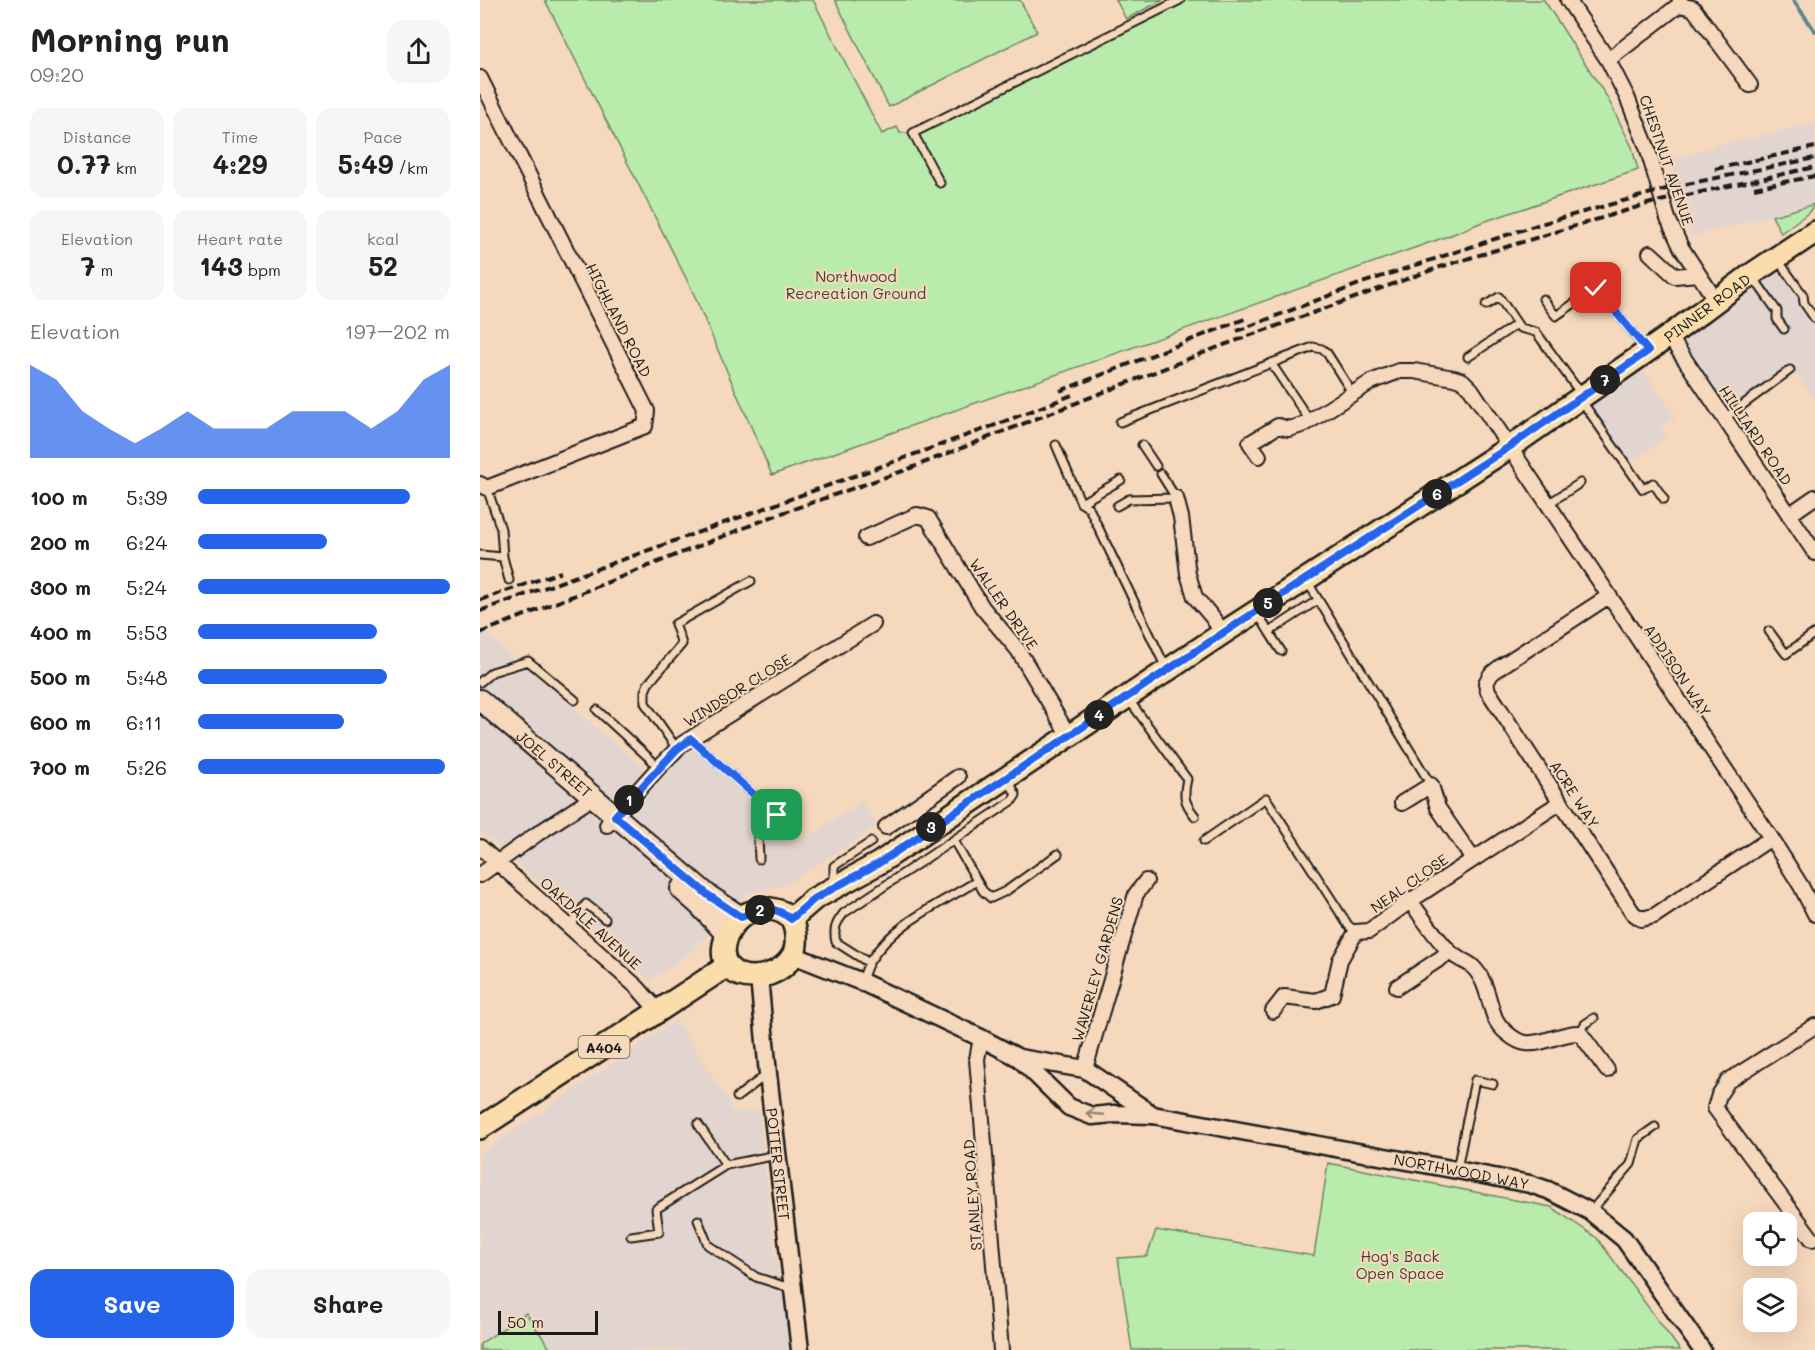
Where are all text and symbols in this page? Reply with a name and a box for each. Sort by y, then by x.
text: Morning run [30,17,230,60]
button: share [387,20,450,83]
text: 09:20 [30,61,84,87]
street label: CHESTNUT AVENUE [1635,92,1699,228]
text: Distance [63,126,131,147]
text: Time [222,126,258,147]
text: Pace [363,126,403,147]
text: 0.77 [57,147,111,181]
text: 4:29 [213,147,267,181]
text: 5:49 [338,147,393,181]
text: km [111,157,137,178]
text: /km [393,157,428,178]
text: Elevation [61,228,133,249]
text: Heart rate [197,228,283,249]
text: kcal [367,228,399,249]
text: 7 [81,249,95,283]
text: 143 [199,249,243,283]
text: 52 [368,249,398,283]
text: m [95,259,113,280]
text: bpm [243,259,281,280]
street label: HIGHLAND ROAD [582,259,656,381]
pin [1570,262,1621,313]
park label: Northwood Recreation Ground [786,266,926,303]
street label: PINNER ROAD [1660,269,1754,346]
icon: check [1579,271,1612,304]
text: Elevation [30,318,120,344]
text: 197–202 m [345,318,450,344]
pin: 7 [1590,365,1620,395]
text: 7 [1601,369,1609,390]
street label: HILLIARD ROAD [1715,381,1797,489]
pin: 6 [1422,479,1452,509]
text: 6 [1432,483,1442,504]
text: 100 m [30,484,88,510]
text: 5:39 [126,484,167,510]
text: 200 m [30,529,90,555]
text: 6:24 [126,529,167,555]
street label: WALLER DRIVE [965,554,1043,654]
text: 300 m [30,574,91,600]
text: 5:24 [126,574,167,600]
pin: 5 [1253,588,1283,618]
text: 5 [1263,592,1273,613]
text: 400 m [30,619,91,645]
text: 5:53 [126,619,167,645]
street label: ADDISON WAY [1640,620,1716,720]
street label: WINDSOR CLOSE [679,649,795,731]
text: 500 m [30,664,90,690]
text: 5:48 [126,664,168,690]
pin: 4 [1084,700,1114,730]
text: 4 [1094,704,1104,725]
text: 600 m [30,709,91,735]
text: 6:11 [126,709,162,735]
street label: JOEL STREET [512,726,596,802]
text: 700 m [30,754,90,780]
text: 5:26 [126,754,167,780]
street label: ACRE WAY [1546,756,1604,832]
pin: 1 [614,785,644,815]
text: 1 [625,789,633,810]
pin [751,789,802,840]
icon: arrive [760,798,793,831]
pin: 3 [916,812,946,842]
text: 3 [926,816,936,837]
street label: NEAL CLOSE [1366,849,1452,917]
street label: OAKDALE AVENUE [536,872,646,974]
street label: WAVERLEY GARDENS [1067,894,1127,1044]
pin: 2 [745,895,775,925]
text: 2 [756,899,764,920]
road number: A404 [578,1036,630,1058]
street label: POTTER STREET [762,1107,795,1221]
one-way arrow [1086,1108,1105,1119]
street label: STANLEY ROAD [958,1139,986,1251]
street label: NORTHWOOD WAY [1392,1149,1531,1194]
map controls [1743,1212,1797,1332]
button: locate [1743,1212,1797,1266]
park label: Hog's Back Open Space [1356,1246,1444,1283]
button: Save [30,1269,234,1338]
button: Share [246,1269,450,1338]
button: layers [1743,1278,1797,1332]
scale bar [498,1308,598,1336]
text: 50 m [507,1311,544,1332]

